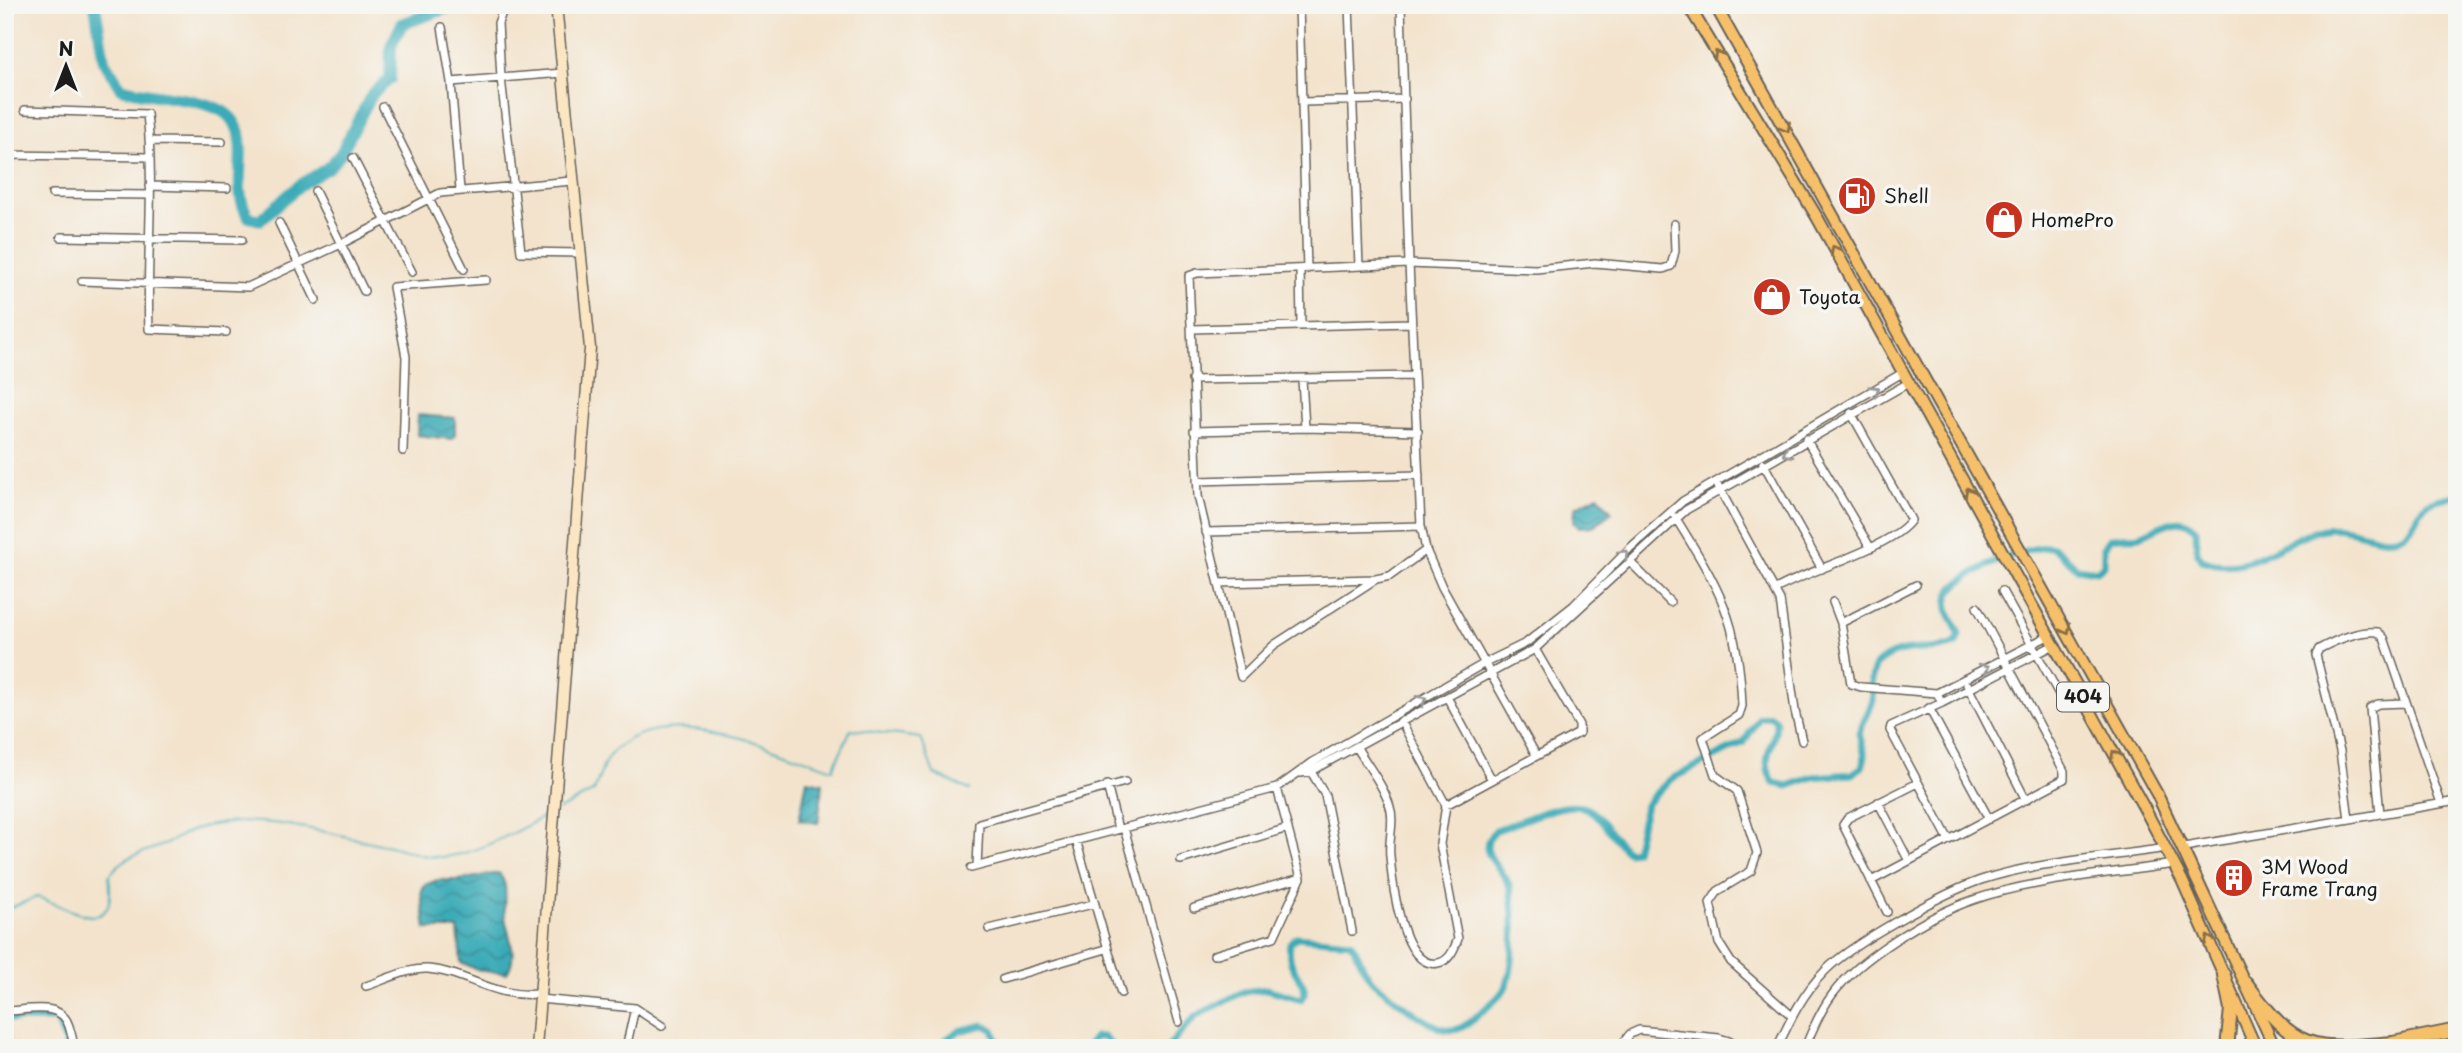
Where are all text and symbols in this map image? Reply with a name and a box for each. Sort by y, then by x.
north arrow [32,32,102,102]
text: N [58,34,74,62]
one-way arrow [1713,49,1726,62]
one-way arrow [1778,121,1791,133]
fuel station icon: Shell [1836,175,1878,217]
place label: Shell [1884,181,1929,209]
shop icon: HomePro [1983,199,2025,241]
place label: HomePro [2031,205,2114,233]
one-way arrow [1830,245,1843,257]
shop icon: Toyota [1751,276,1793,318]
place label: Toyota [1799,282,1860,310]
one-way arrow [1867,385,1880,398]
one-way arrow [1782,445,1794,458]
one-way arrow [1964,487,1977,499]
one-way arrow [1616,549,1629,562]
one-way arrow [2058,623,2072,636]
one-way arrow [1978,663,1990,676]
road number: 404 [2057,682,2109,712]
one-way arrow [1414,695,1427,708]
one-way arrow [2110,750,2123,763]
place label: 3M Wood Frame Trang [2261,852,2378,902]
building icon: 3M Wood Frame Trang [2213,857,2255,899]
one-way arrow [2203,935,2217,948]

